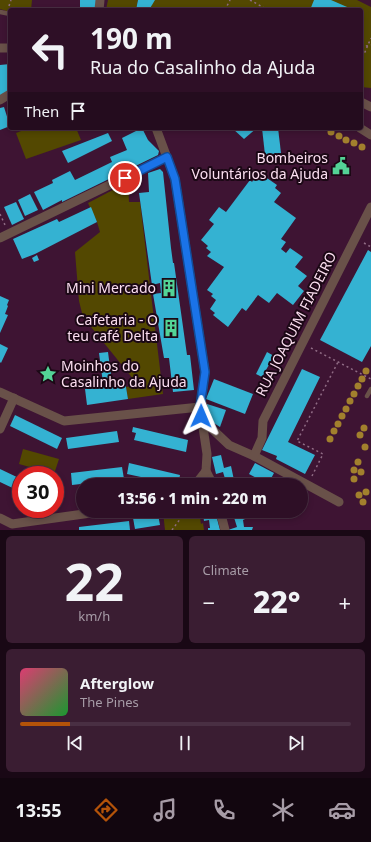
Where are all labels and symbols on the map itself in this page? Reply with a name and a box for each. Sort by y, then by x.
place label: Bombeiros Voluntários da Ajuda [192,148,328,183]
public building icon: Bombeiros Voluntários da Ajuda [331,156,351,176]
pin [108,161,142,195]
street label: RUA JOAQUIM FIADEIRO [251,248,340,399]
place label: Mini Mercado [66,278,156,297]
building icon: Mini Mercado [159,278,179,298]
place label: Cafetaria - O teu café Delta [67,310,158,345]
building icon: Cafetaria - O teu café Delta [161,318,181,338]
place label: Moinhos do Casalinho da Ajuda [61,356,187,391]
place icon: Moinhos do Casalinho da Ajuda [38,364,58,384]
position arrow [180,395,222,437]
speed limit sign: 30 [12,466,64,518]

